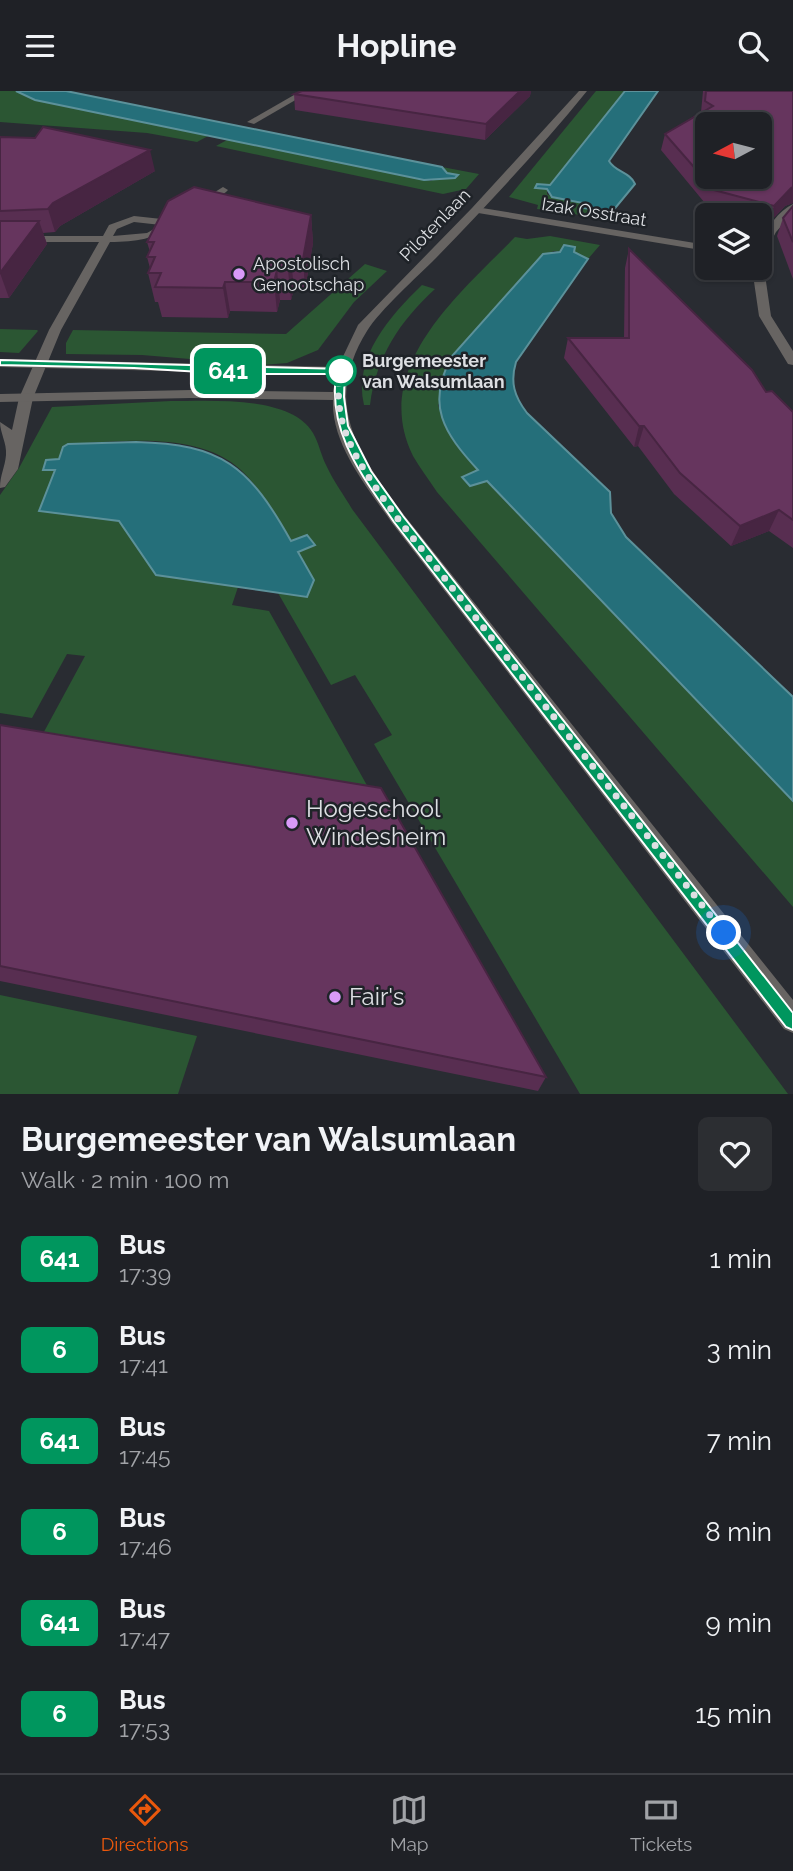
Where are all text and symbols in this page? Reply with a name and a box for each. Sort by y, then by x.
icon: menu [21,27,59,65]
text: Hopline [336,27,457,64]
icon: search [734,27,772,65]
north arrow [695,112,772,189]
map controls [695,112,772,280]
street label: Pilotenlaan [395,184,474,265]
street label: Izak Osstraat [540,193,648,230]
button: layers [695,203,772,280]
place label: Apostolisch Genootschap [253,253,364,295]
marker: Apostolisch Genootschap [231,266,247,282]
line badge: 641 [188,348,268,394]
place label: Burgemeester van Walsumlaan [362,350,505,392]
text: 641 [208,356,248,385]
marker: Burgemeester van Walsumlaan [326,356,356,386]
place label: Hogeschool Windesheim [306,794,446,851]
marker: Hogeschool Windesheim [284,815,300,831]
your location [706,915,741,950]
place label: Fair's [349,982,404,1011]
marker: Fair's [327,989,343,1005]
button: heart [698,1117,772,1191]
text: Burgemeester van Walsumlaan [21,1120,516,1159]
text: Walk · 2 min · 100 m [21,1166,229,1193]
text: Bus [119,1230,166,1260]
text: 641 [39,1244,80,1273]
text: 1 min [710,1244,772,1274]
text: 17:39 [119,1260,171,1287]
text: Bus [119,1321,166,1351]
text: 6 [52,1335,67,1364]
text: 3 min [707,1335,772,1365]
text: 17:41 [119,1351,168,1378]
text: Bus [119,1412,166,1442]
text: 641 [39,1426,80,1455]
text: 7 min [707,1426,772,1456]
text: 17:45 [119,1442,170,1469]
text: Bus [119,1503,166,1533]
text: 6 [52,1517,67,1546]
text: 8 min [705,1517,772,1547]
text: 17:46 [119,1533,172,1560]
text: Bus [119,1594,166,1624]
text: 641 [39,1608,80,1637]
text: 9 min [705,1608,772,1638]
text: 17:47 [119,1624,170,1651]
text: Bus [119,1685,166,1715]
text: 6 [52,1699,67,1728]
text: 15 min [695,1699,772,1729]
text: 17:53 [119,1715,170,1742]
tab: Directions [101,1791,188,1855]
tab: Map [390,1791,429,1855]
tab: Tickets [630,1791,692,1855]

